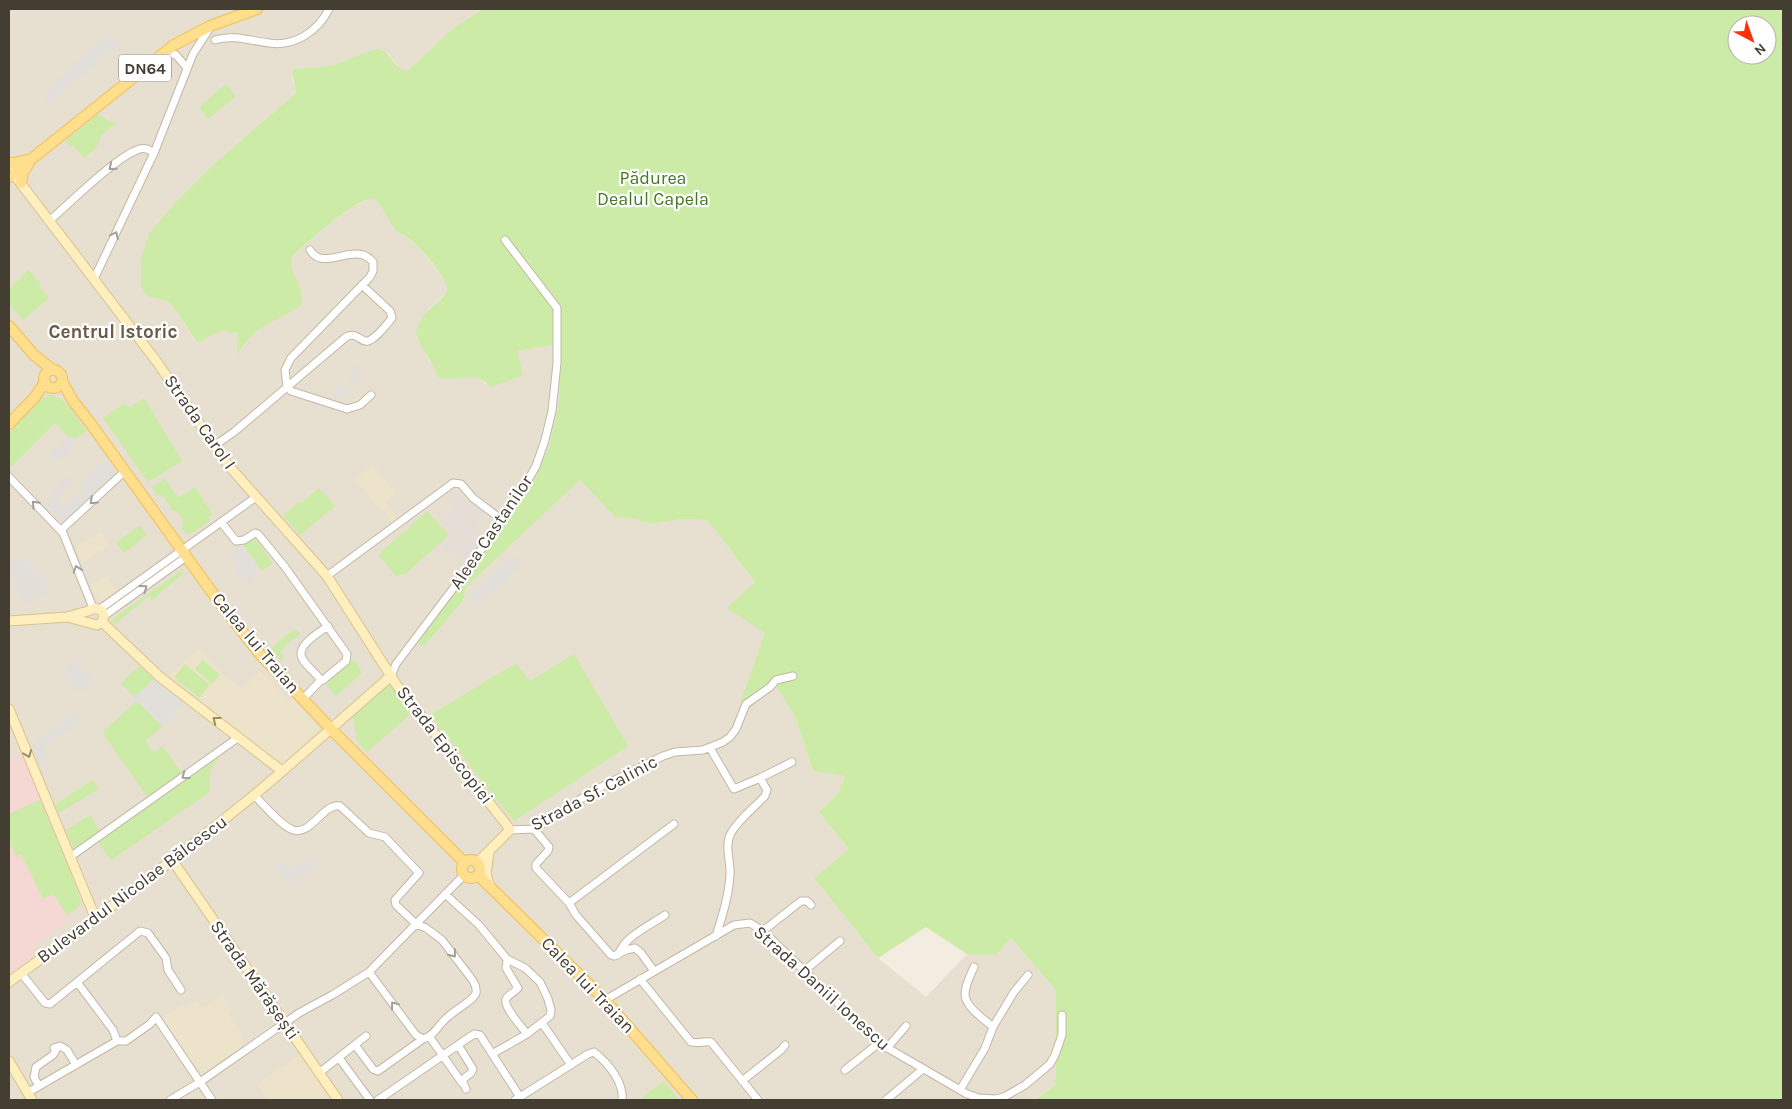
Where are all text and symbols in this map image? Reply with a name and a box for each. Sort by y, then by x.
north arrow [1727,15,1777,65]
text: N [1751,40,1770,59]
road number: DN64 [119,54,171,82]
one-way arrow [109,161,118,169]
park label: Pădurea Dealul Capela [597,167,709,210]
one-way arrow [108,231,119,240]
district label: Centrul Istoric [48,321,178,343]
street label: Strada Carol I [159,370,241,474]
street label: Aleea Castanilor [445,470,538,593]
one-way arrow [90,495,99,504]
one-way arrow [32,501,41,510]
one-way arrow [73,565,83,574]
one-way arrow [138,585,148,594]
street label: Calea lui Traian [207,588,305,698]
street label: Strada Episcopiei [392,681,498,809]
one-way arrow [213,717,222,725]
one-way arrow [21,749,32,758]
street label: Strada Sf. Calinic [527,750,661,836]
one-way arrow [181,770,190,779]
street label: Bulevardul Nicolae Bălcescu [33,810,231,968]
street label: Strada Mărășești [206,916,304,1044]
street label: Strada Daniil Ionescu [749,921,895,1055]
street label: Calea lui Traian [537,932,639,1038]
one-way arrow [448,948,456,957]
one-way arrow [391,1002,399,1011]

